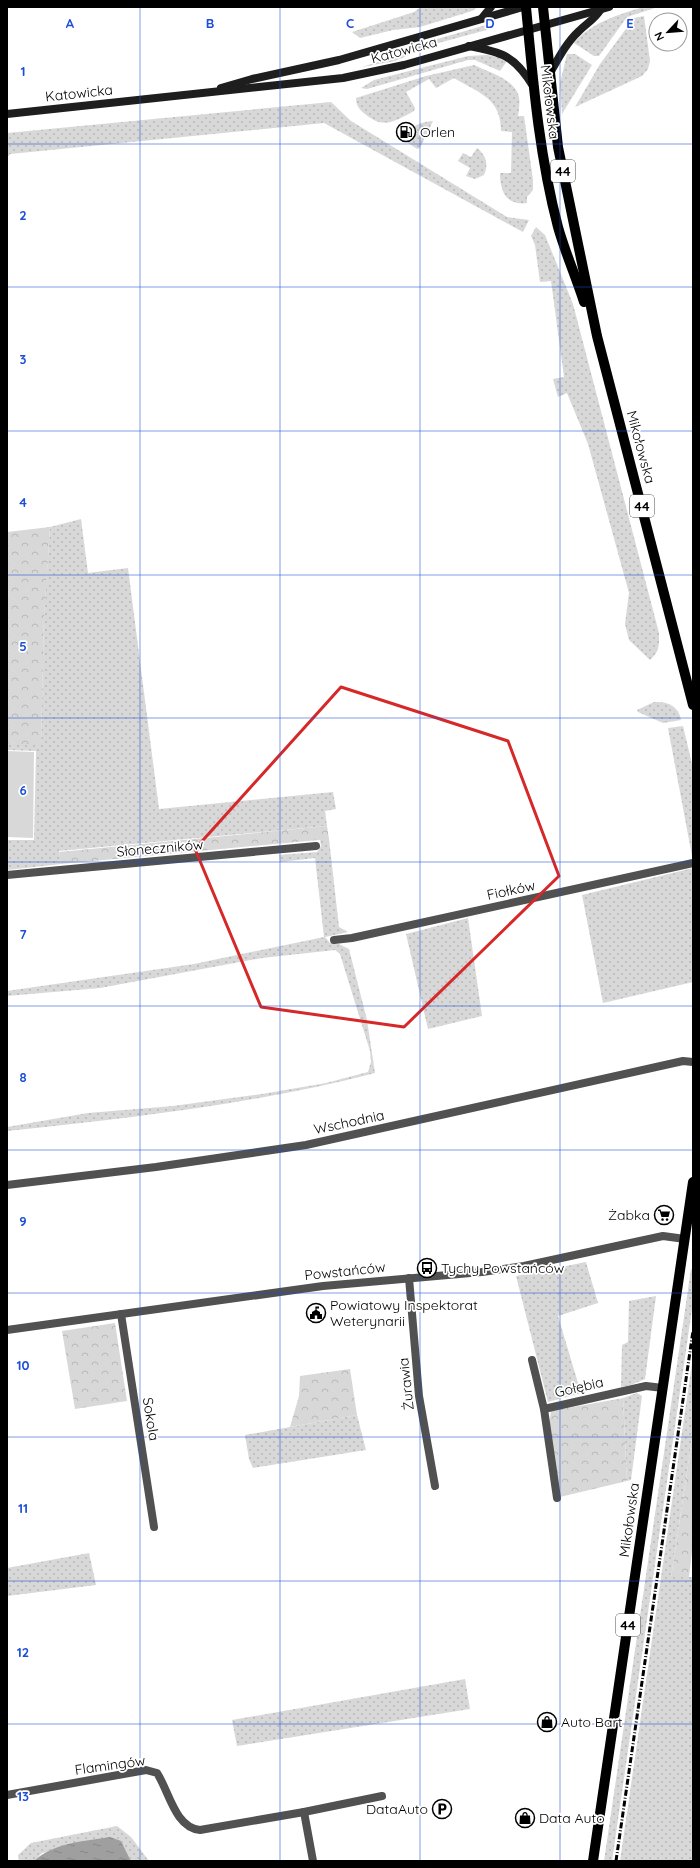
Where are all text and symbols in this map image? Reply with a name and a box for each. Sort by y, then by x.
north arrow [648,12,688,52]
text: A [66,15,75,31]
text: B [206,15,214,31]
text: C [346,15,354,31]
text: D [485,15,495,31]
text: E [626,15,634,31]
text: N [651,30,667,43]
street label: Katowicka [369,33,439,67]
text: 1 [20,63,26,79]
street label: Mikołowska [537,64,563,140]
street label: Katowicka [44,81,114,105]
fuel station icon: Orlen [395,121,417,143]
place label: Orlen [420,123,455,141]
road number: 44 [551,160,575,182]
text: 2 [19,207,27,223]
text: 3 [20,351,27,367]
street label: Mikołowska [623,409,659,485]
text: 4 [19,494,27,510]
road number: 44 [630,495,654,517]
text: 5 [19,638,27,654]
text: 6 [19,782,27,798]
street label: Słoneczników [116,835,205,861]
street label: Fiołków [485,876,537,904]
text: 7 [19,926,27,942]
text: 8 [19,1069,27,1085]
street label: Wschodnia [312,1106,386,1138]
supermarket icon: Żabka [653,1204,675,1226]
place label: Żabka [608,1206,650,1224]
text: 9 [19,1213,27,1229]
bus stop icon: Tychy Powstańców [416,1257,438,1279]
street label: Powstańców [304,1258,387,1284]
place label: Tychy Powstańców [441,1259,565,1277]
place label: Powiatowy Inspektorat Weterynarii [330,1296,478,1330]
public building icon: Powiatowy Inspektorat Weterynarii [305,1302,327,1324]
text: 10 [16,1357,30,1373]
street label: Żurawia [394,1357,418,1411]
street label: Gołębia [553,1373,605,1401]
street label: Sokola [139,1396,163,1442]
street label: Mikołowska [615,1482,643,1558]
text: 11 [18,1500,28,1516]
road number: 44 [616,1614,640,1636]
text: 12 [17,1644,29,1660]
shop icon: Auto Bart [536,1711,558,1733]
place label: Auto Bart [561,1713,623,1731]
street label: Flamingów [73,1751,147,1779]
text: 13 [17,1788,29,1804]
parking icon: DataAuto [431,1798,453,1820]
place label: DataAuto [366,1800,428,1818]
shop icon: Data Auto [514,1807,536,1829]
place label: Data Auto [539,1809,605,1827]

